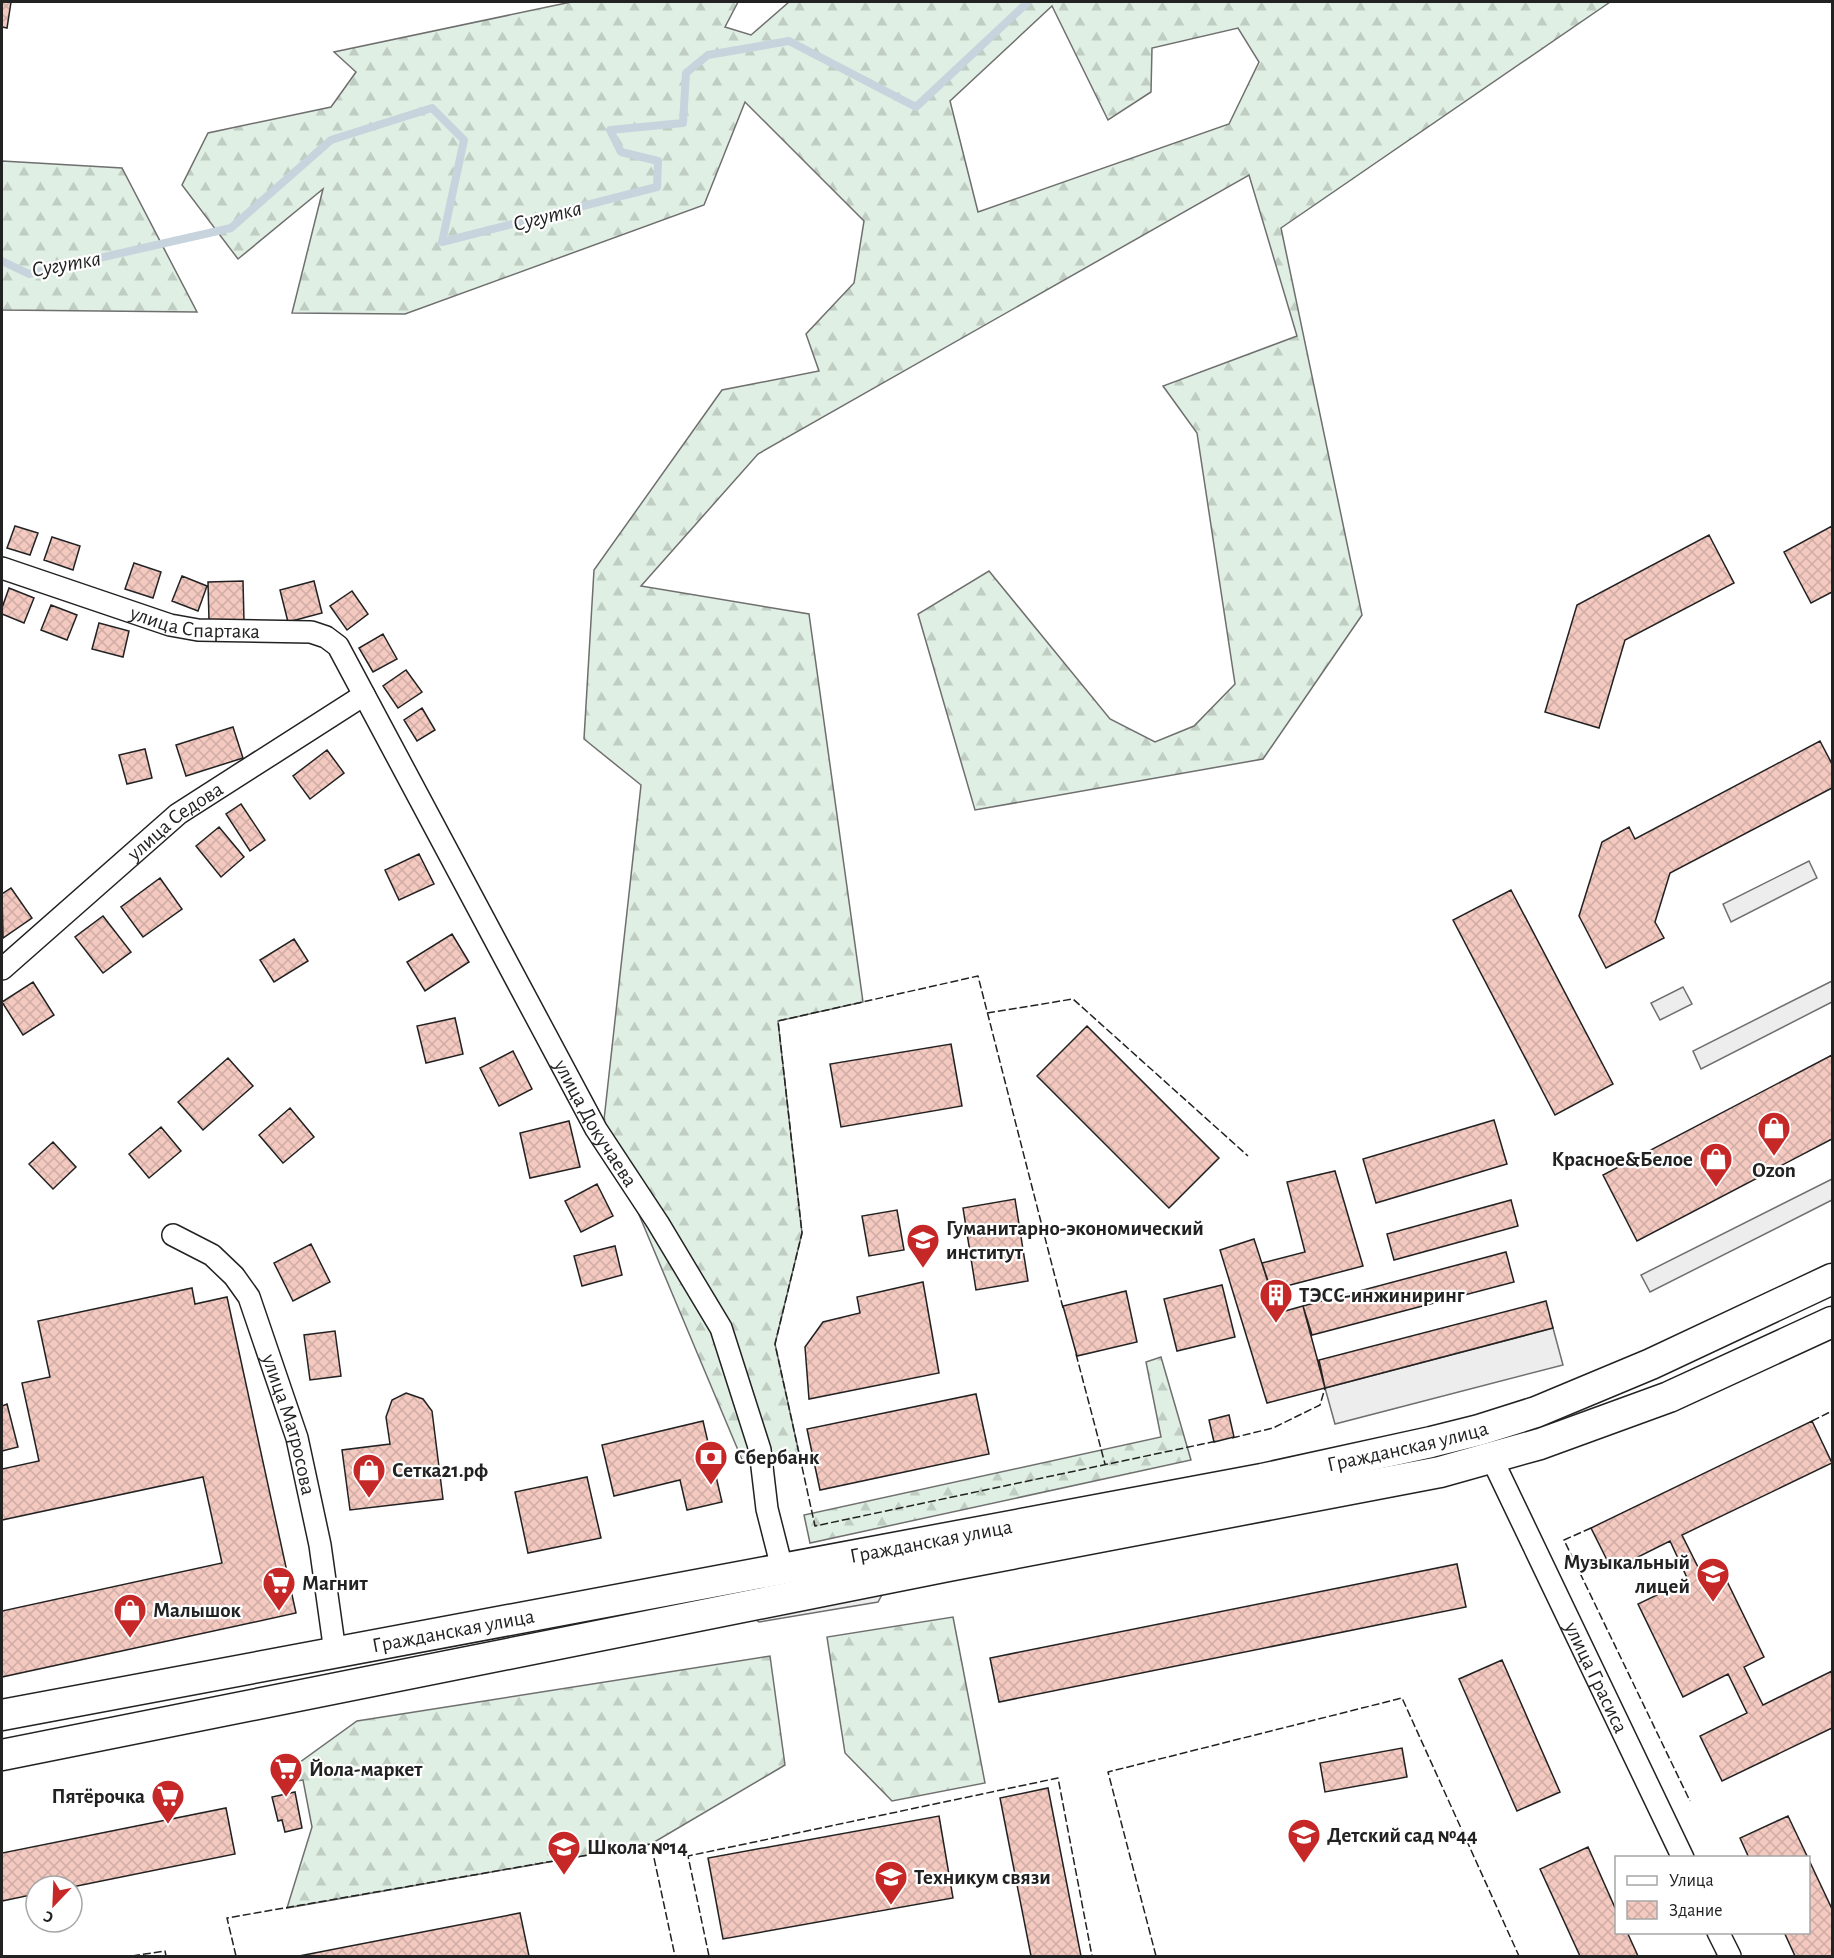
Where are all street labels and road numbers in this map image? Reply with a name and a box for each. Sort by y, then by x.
street label: улица Спартака [126,602,261,642]
street label: улица Седова [123,778,227,865]
street label: улица Докучаева [549,1055,641,1191]
street label: улица Матросова [258,1350,319,1497]
street label: Гражданская улица [1325,1418,1491,1475]
street label: Гражданская улица [848,1516,1014,1567]
street label: Гражданская улица [370,1605,537,1656]
street label: улица Грасиса [1560,1618,1632,1737]

